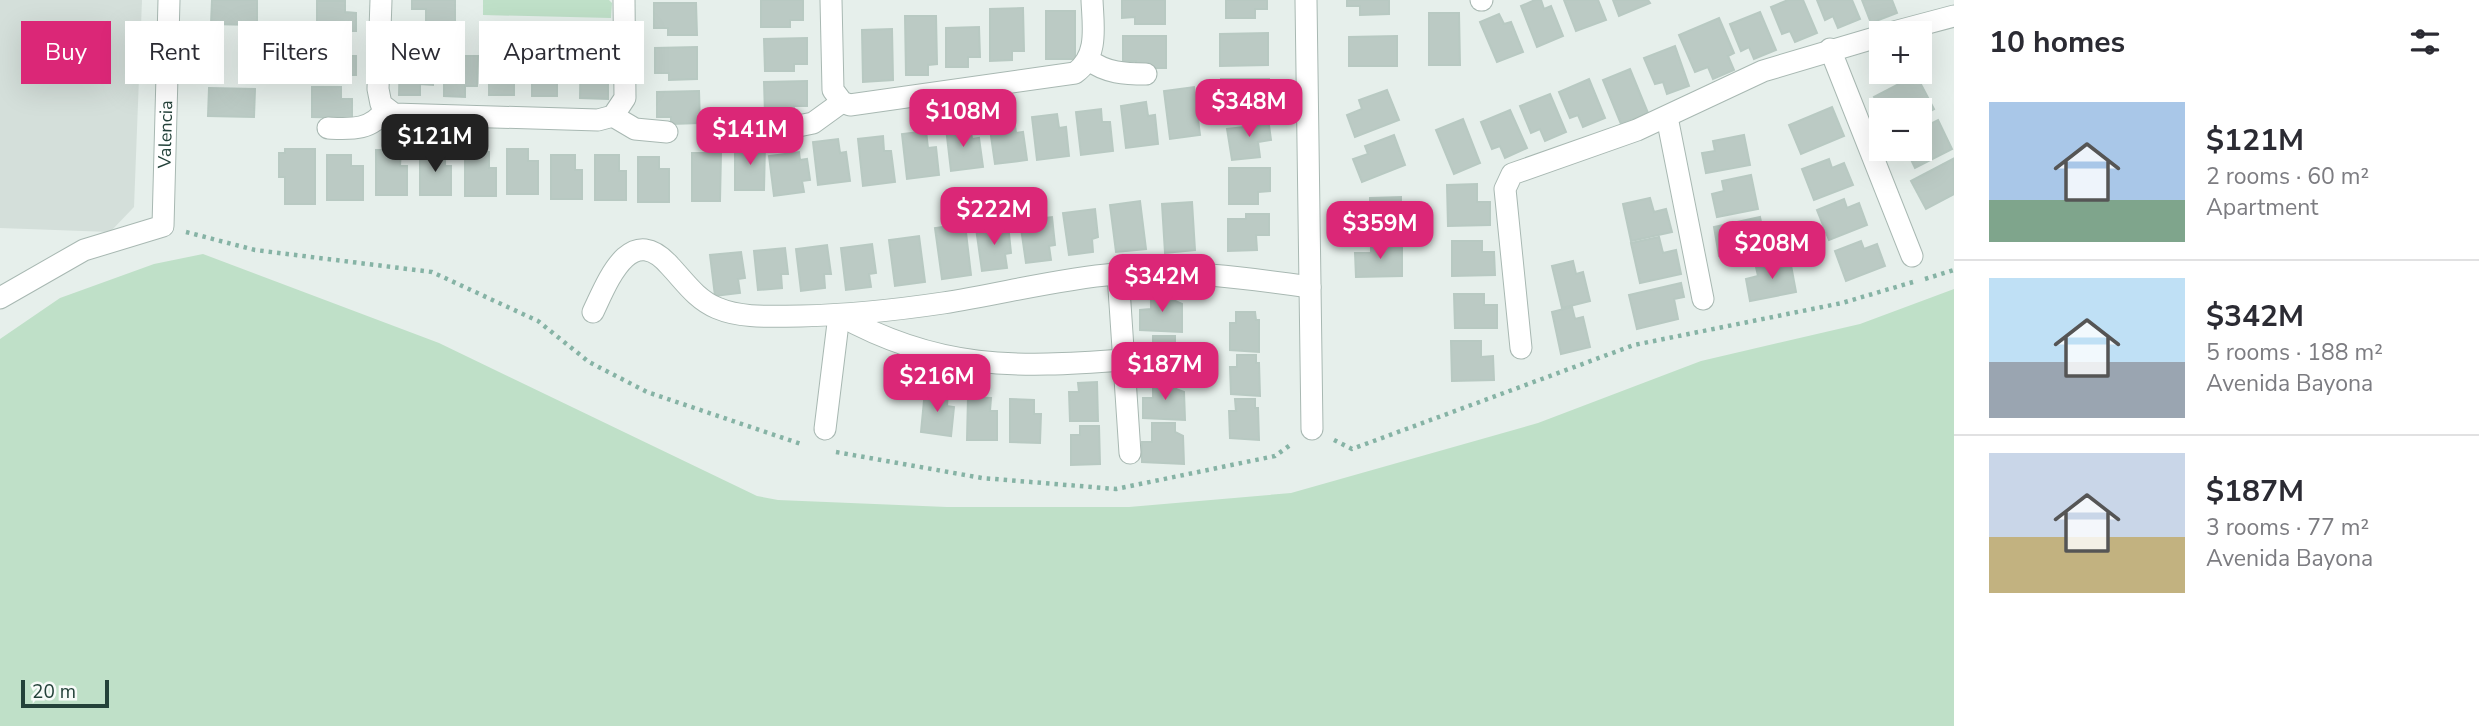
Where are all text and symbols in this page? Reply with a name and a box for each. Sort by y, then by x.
chip: Buy [21,21,111,84]
chip: Rent [125,21,224,84]
chip: Filters [238,21,352,84]
chip: New [366,21,465,84]
chip: Apartment [479,21,644,84]
map controls [1869,21,1932,161]
button: + [1869,21,1932,84]
text: 10 homes [1989,22,2125,63]
icon: filters [2406,23,2444,61]
pin: $348M [1200,80,1298,139]
text: $348M [1211,86,1287,117]
pin: $108M [914,90,1012,149]
text: $108M [925,96,1001,127]
button: − [1869,98,1932,161]
street label: Valencia [153,100,178,170]
pin: $141M [701,108,799,167]
pin: $121M [386,114,484,174]
text: $141M [712,114,788,145]
text: $121M [2206,120,2304,161]
text: $121M [397,121,473,152]
icon: home [2045,130,2129,214]
text: 2 rooms · 60 m² [2206,161,2369,192]
pin: $222M [945,188,1043,247]
text: Apartment [2206,192,2318,223]
text: $222M [956,194,1032,225]
pin: $359M [1331,202,1429,261]
text: $359M [1342,208,1418,239]
pin: $208M [1723,222,1821,281]
text: $208M [1734,228,1810,259]
pin: $342M [1113,254,1211,314]
text: $342M [1124,261,1200,292]
text: $342M [2206,296,2304,337]
icon: home [2045,306,2129,390]
text: 5 rooms · 188 m² [2206,337,2383,368]
pin: $187M [1116,342,1214,402]
text: $187M [1127,349,1203,380]
pin: $216M [888,354,986,414]
text: $216M [899,361,975,392]
text: Avenida Bayona [2206,368,2373,399]
text: $187M [2206,471,2304,512]
icon: home [2045,481,2129,565]
text: 3 rooms · 77 m² [2206,512,2369,543]
text: Avenida Bayona [2206,543,2373,574]
scale bar [21,677,108,709]
text: 20 m [32,679,76,705]

